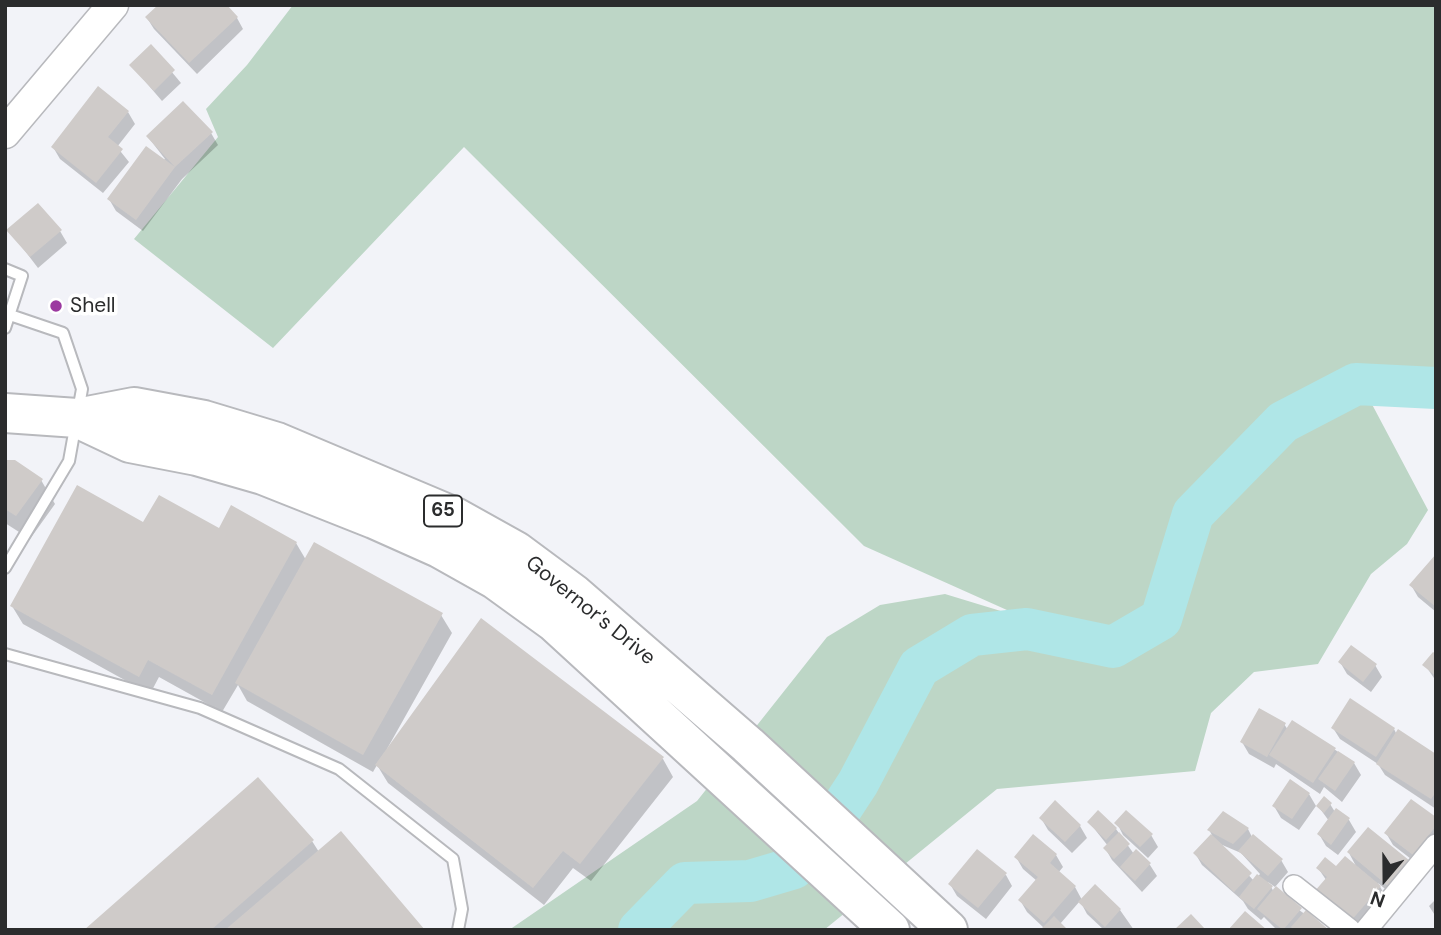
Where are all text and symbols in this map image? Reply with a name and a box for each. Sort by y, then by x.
place label: Shell [70,293,116,319]
marker: Shell [48,298,64,314]
road number: 65 [424,496,462,526]
street label: Governor's Drive [520,551,660,671]
north arrow [1350,844,1420,914]
text: N [1367,885,1388,913]

